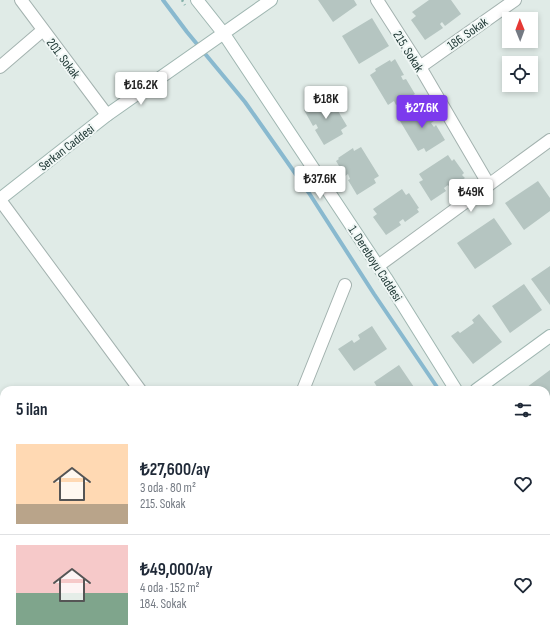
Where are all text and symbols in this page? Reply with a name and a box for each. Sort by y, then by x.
north arrow [502,12,538,48]
map controls [502,12,538,92]
street label: 186. Sokak [444,14,491,54]
street label: 215. Sokak [389,28,427,75]
street label: 201. Sokak [43,35,84,82]
button: locate [502,56,538,92]
pin: ₺16.2K [108,72,174,106]
text: ₺16.2K [124,77,158,93]
pin: ₺18K [302,86,350,120]
text: ₺18K [313,91,339,107]
pin: ₺27.6K [389,95,455,129]
text: ₺27.6K [406,100,438,116]
street label: Serkan Caddesi [36,121,98,175]
pin: ₺37.6K [287,166,353,200]
text: ₺37.6K [304,171,336,187]
pin: ₺49K [447,179,495,213]
text: ₺49K [458,184,484,200]
street label: 1. Dereboyu Caddesi [345,223,406,304]
icon: filters [512,399,534,421]
text: 5 ilan [16,400,48,420]
icon: home [48,460,96,508]
text: ₺27,600/ay [140,460,210,480]
icon: heart [512,473,534,495]
text: 3 oda · 80 m² [140,480,196,496]
text: 215. Sokak [140,496,186,512]
text: ₺49,000/ay [140,560,212,580]
icon: home [48,561,96,609]
icon: heart [512,574,534,596]
text: 4 oda · 152 m² [140,580,200,596]
text: 184. Sokak [140,596,186,612]

